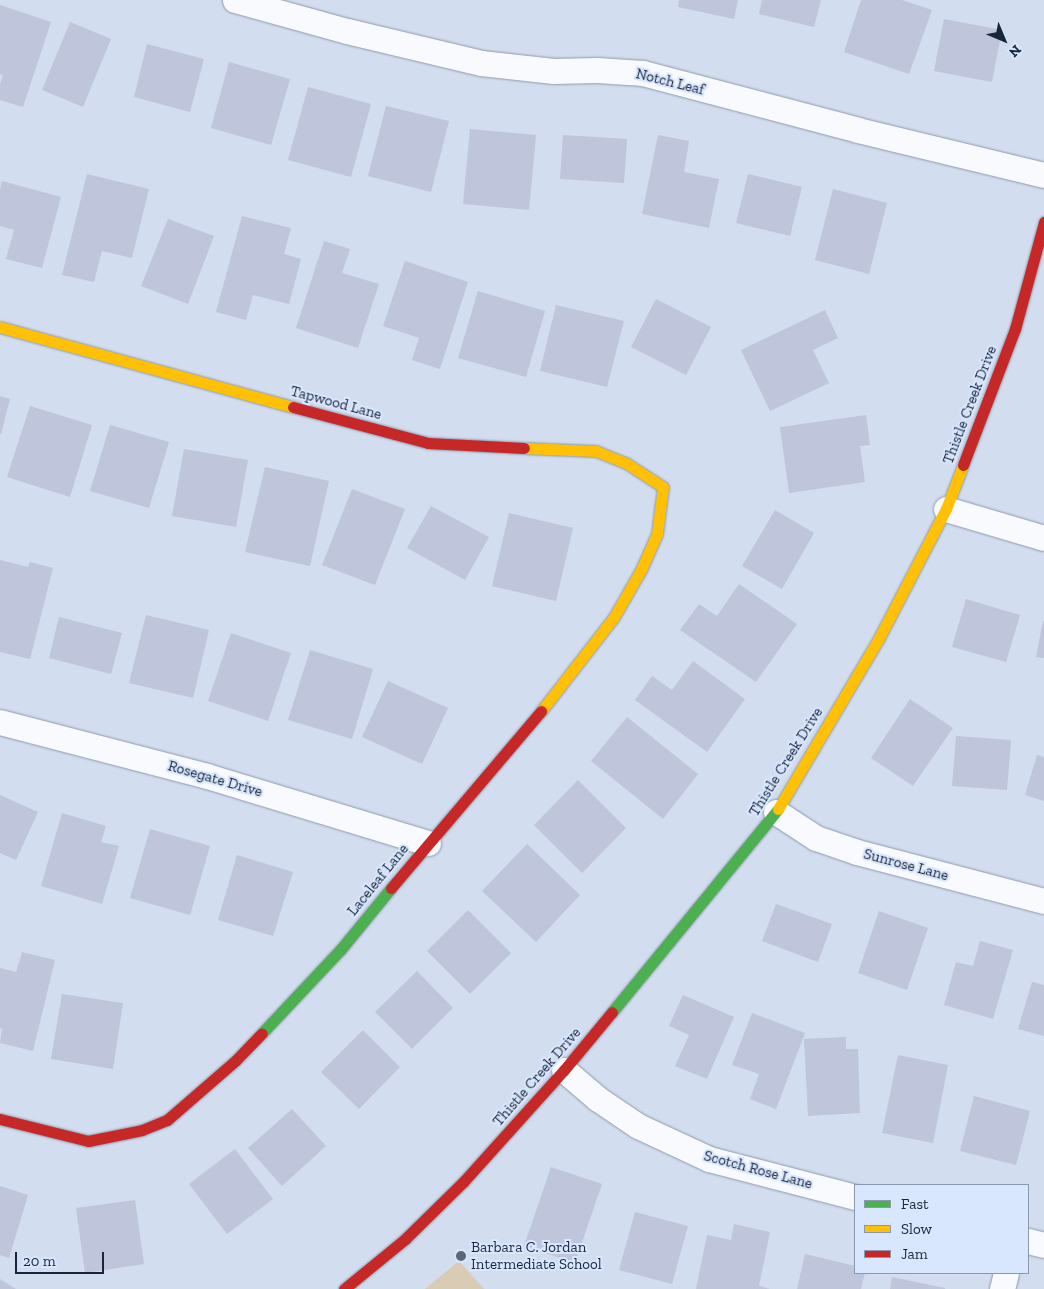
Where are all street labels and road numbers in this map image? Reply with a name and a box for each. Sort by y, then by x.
street label: Notch Leaf [634,65,706,99]
street label: Thistle Creek Drive [939,343,1001,467]
street label: Tapwood Lane [288,382,384,424]
street label: Thistle Creek Drive [745,704,827,820]
street label: Rosegate Drive [166,757,264,801]
street label: Laceleaf Lane [344,841,412,919]
street label: Sunrose Lane [862,845,950,885]
street label: Thistle Creek Drive [489,1024,585,1130]
street label: Scotch Rose Lane [702,1147,814,1193]

